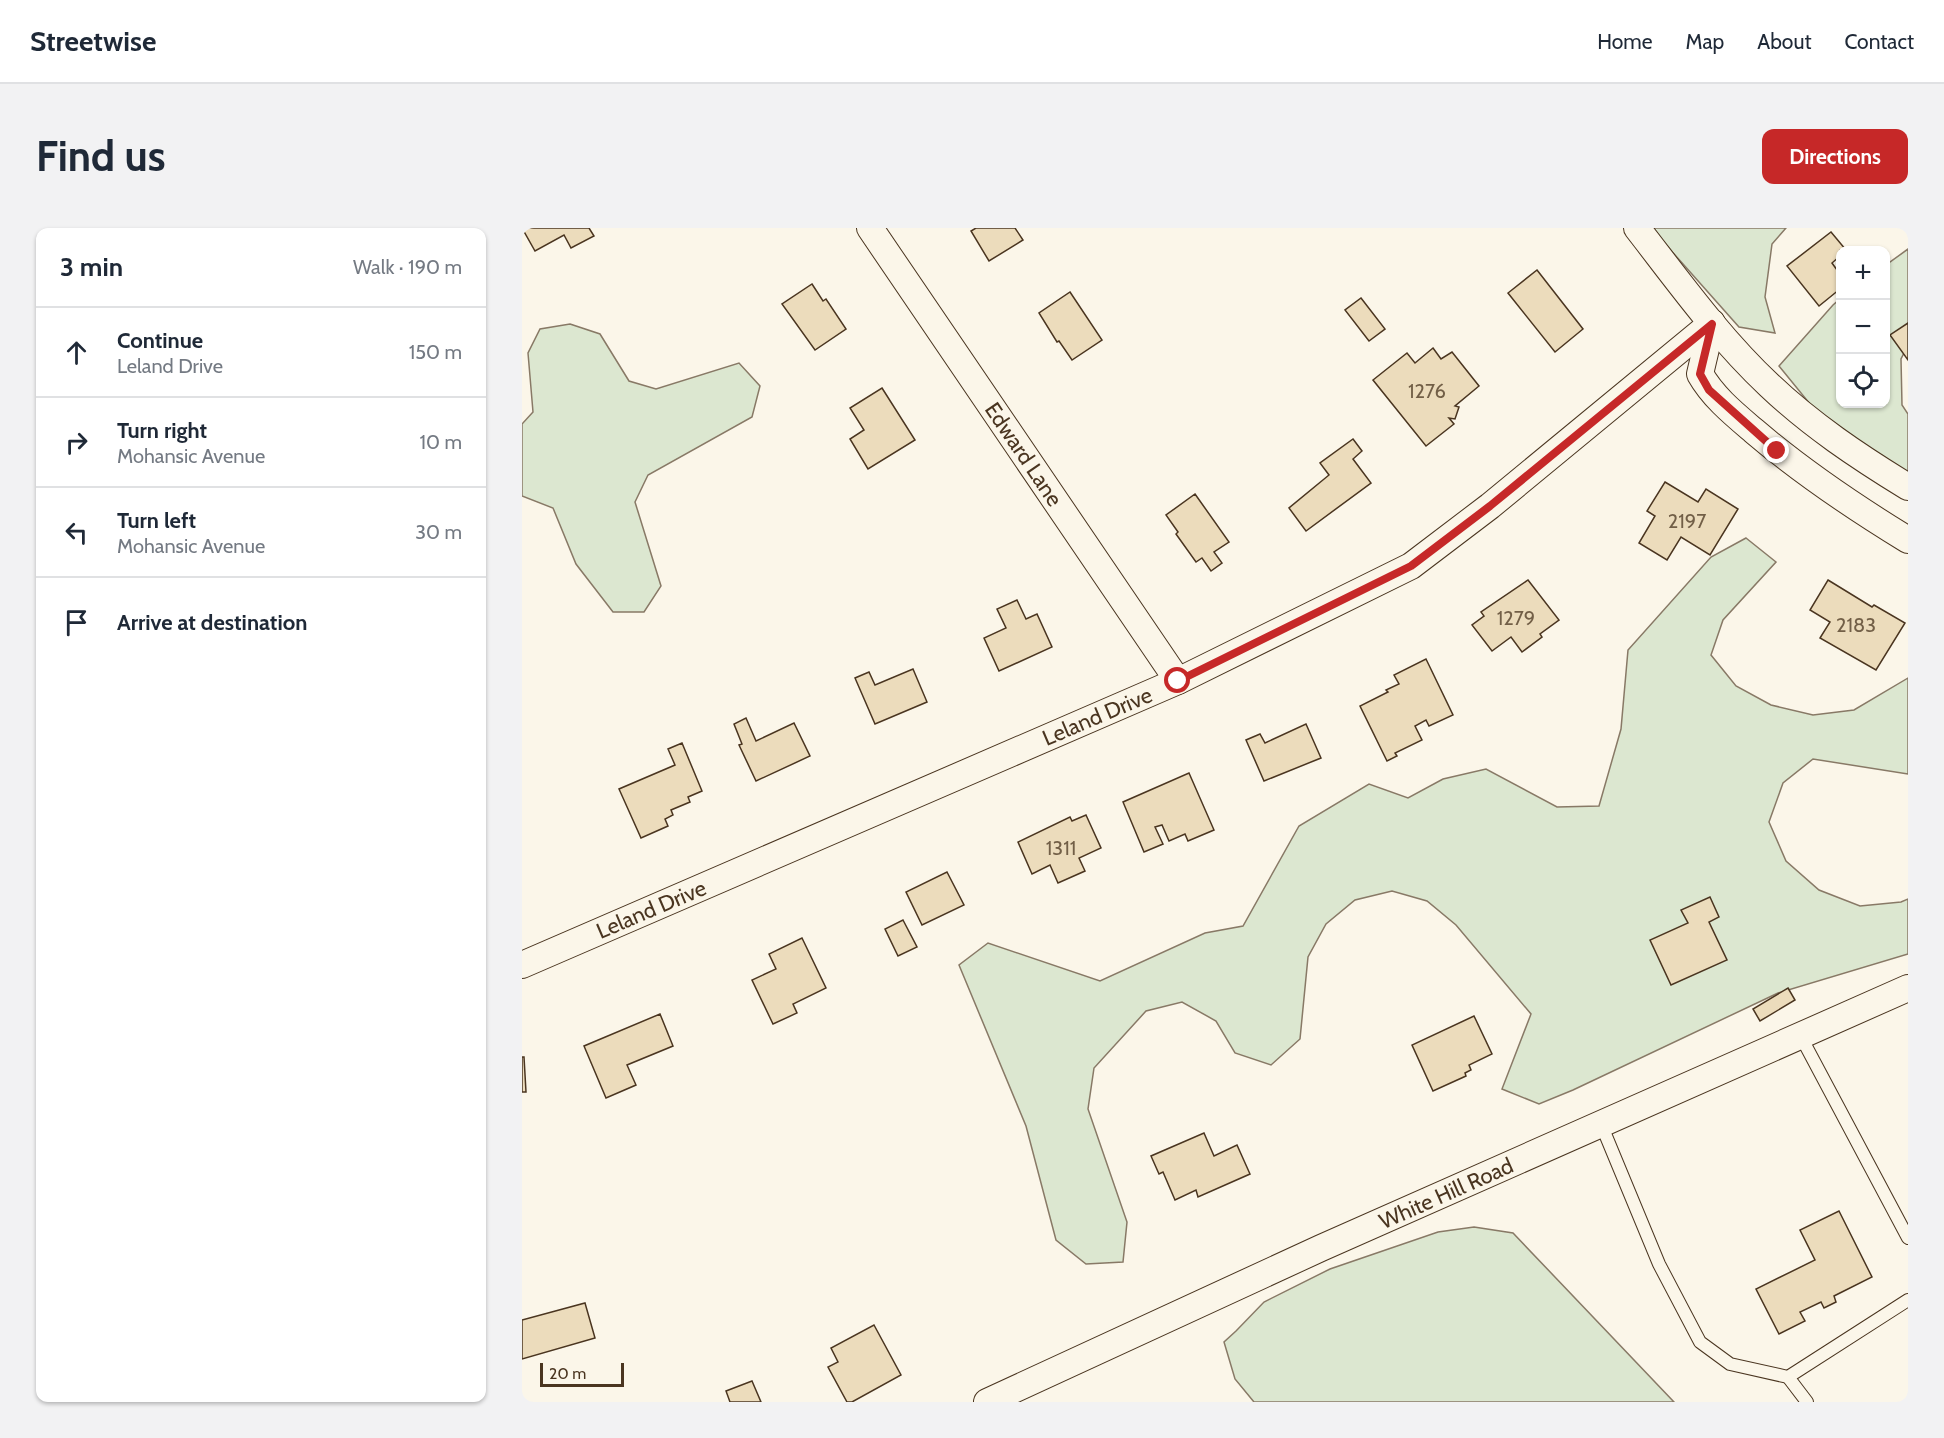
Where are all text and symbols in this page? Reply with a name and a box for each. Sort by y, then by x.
text: Streetwise [30,24,156,58]
text: Home [1597,29,1653,54]
text: Map [1686,29,1724,54]
text: About [1757,29,1811,54]
text: Contact [1844,29,1914,54]
button: Directions [1762,129,1908,184]
text: Find us [36,130,165,182]
map controls [1836,246,1890,408]
button: + [1836,246,1890,300]
text: 3 min [60,251,123,283]
text: Walk · 190 m [353,255,462,279]
button: − [1836,300,1890,354]
text: Continue [117,327,203,354]
icon: ahead [60,336,93,369]
text: 150 m [409,340,462,364]
text: Leland Drive [117,354,223,378]
button: locate [1836,354,1890,408]
house number: 1276 [1408,379,1446,403]
street label: Edward Lane [979,397,1068,511]
text: Turn right [117,417,207,444]
icon: right [60,426,93,459]
text: 10 m [419,430,462,454]
route end [1763,437,1789,463]
text: Mohansic Avenue [117,444,265,468]
text: Turn left [117,507,196,534]
house number: 2197 [1668,509,1706,533]
icon: left [60,516,93,549]
text: 30 m [415,520,462,544]
text: Mohansic Avenue [117,534,265,558]
icon: arrive [60,606,93,639]
house number: 1279 [1497,606,1535,630]
text: Arrive at destination [117,609,307,636]
house number: 2183 [1836,613,1876,637]
route start [1164,667,1190,693]
street label: Leland Drive [1038,681,1156,752]
house number: 1311 [1046,836,1076,860]
street label: Leland Drive [592,874,710,945]
street label: White Hill Road [1375,1152,1517,1235]
scale bar [540,1360,624,1388]
text: 20 m [549,1364,586,1383]

